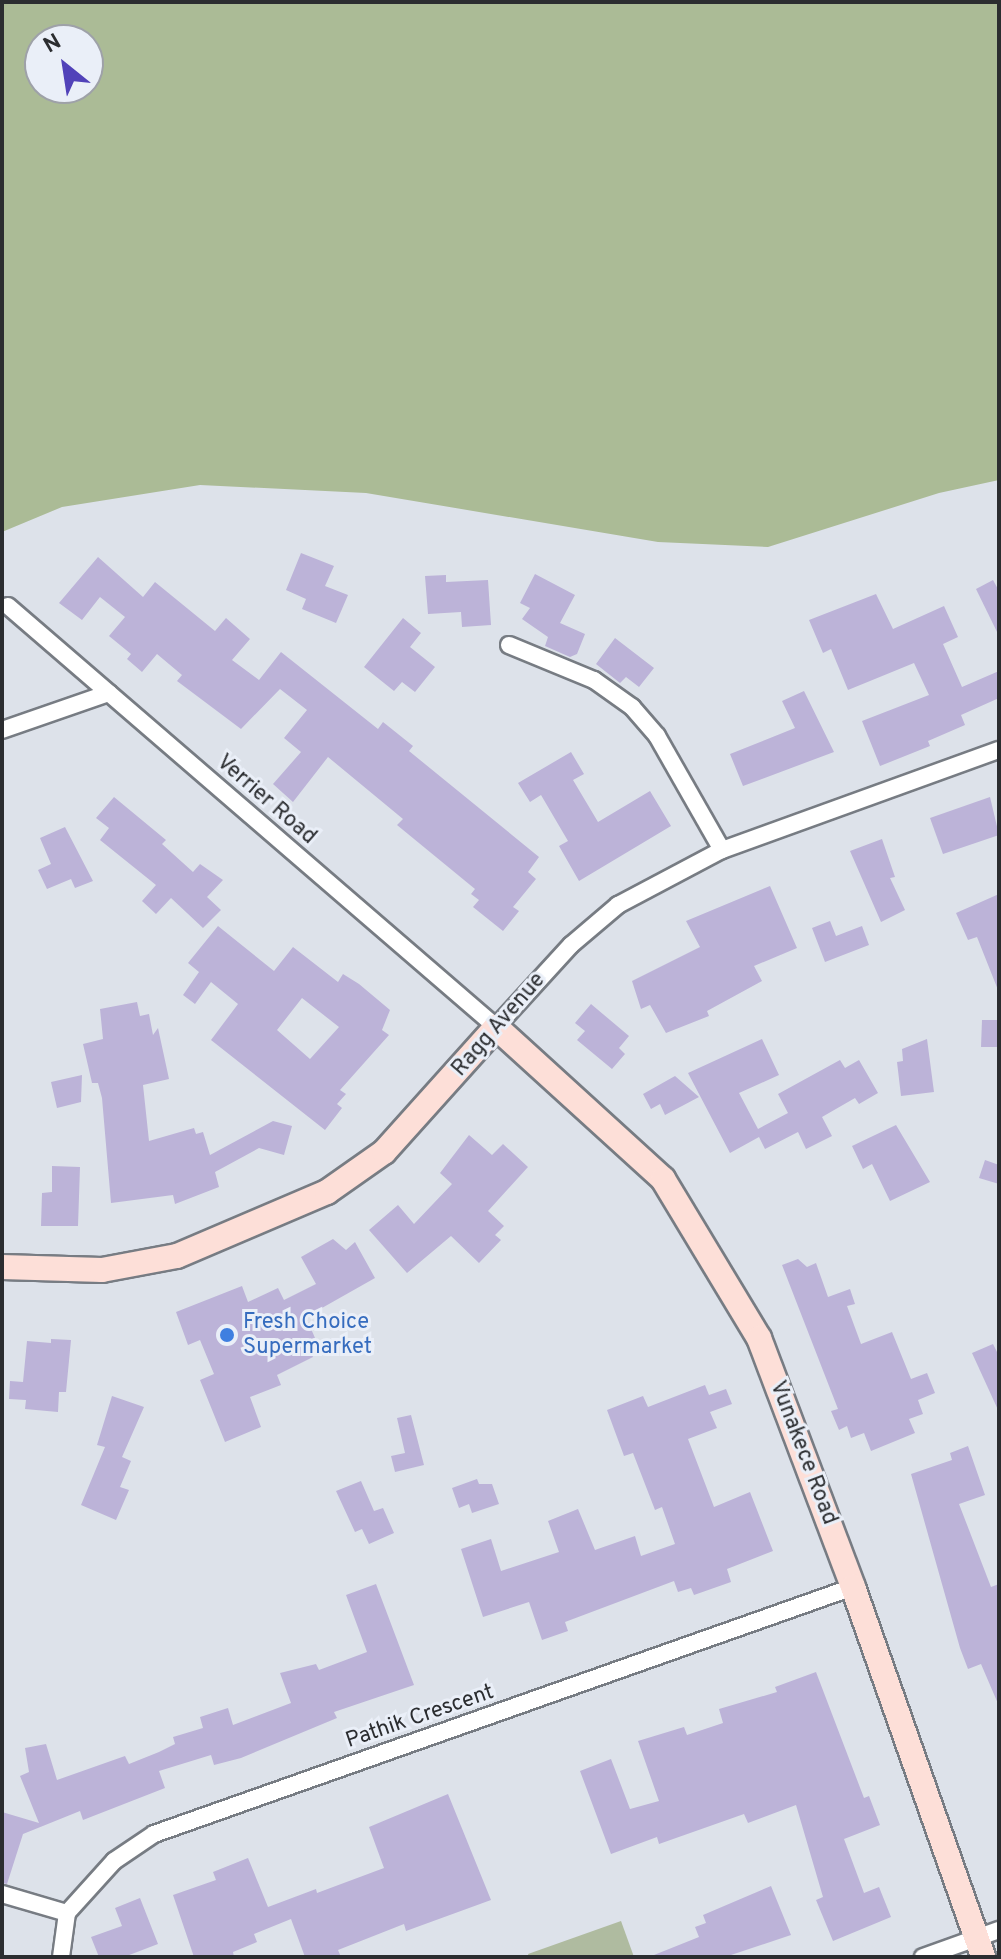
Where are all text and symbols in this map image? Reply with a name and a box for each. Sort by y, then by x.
north arrow [24,24,104,104]
text: N [39,29,66,60]
street label: Verrier Road [211,750,321,850]
street label: Ragg Avenue [446,967,552,1083]
place label: Fresh Choice Supermarket [243,1309,372,1360]
marker: Fresh Choice Supermarket [218,1326,236,1344]
street label: Vunakece Road [763,1377,843,1529]
street label: Pathik Crescent [342,1679,498,1755]

